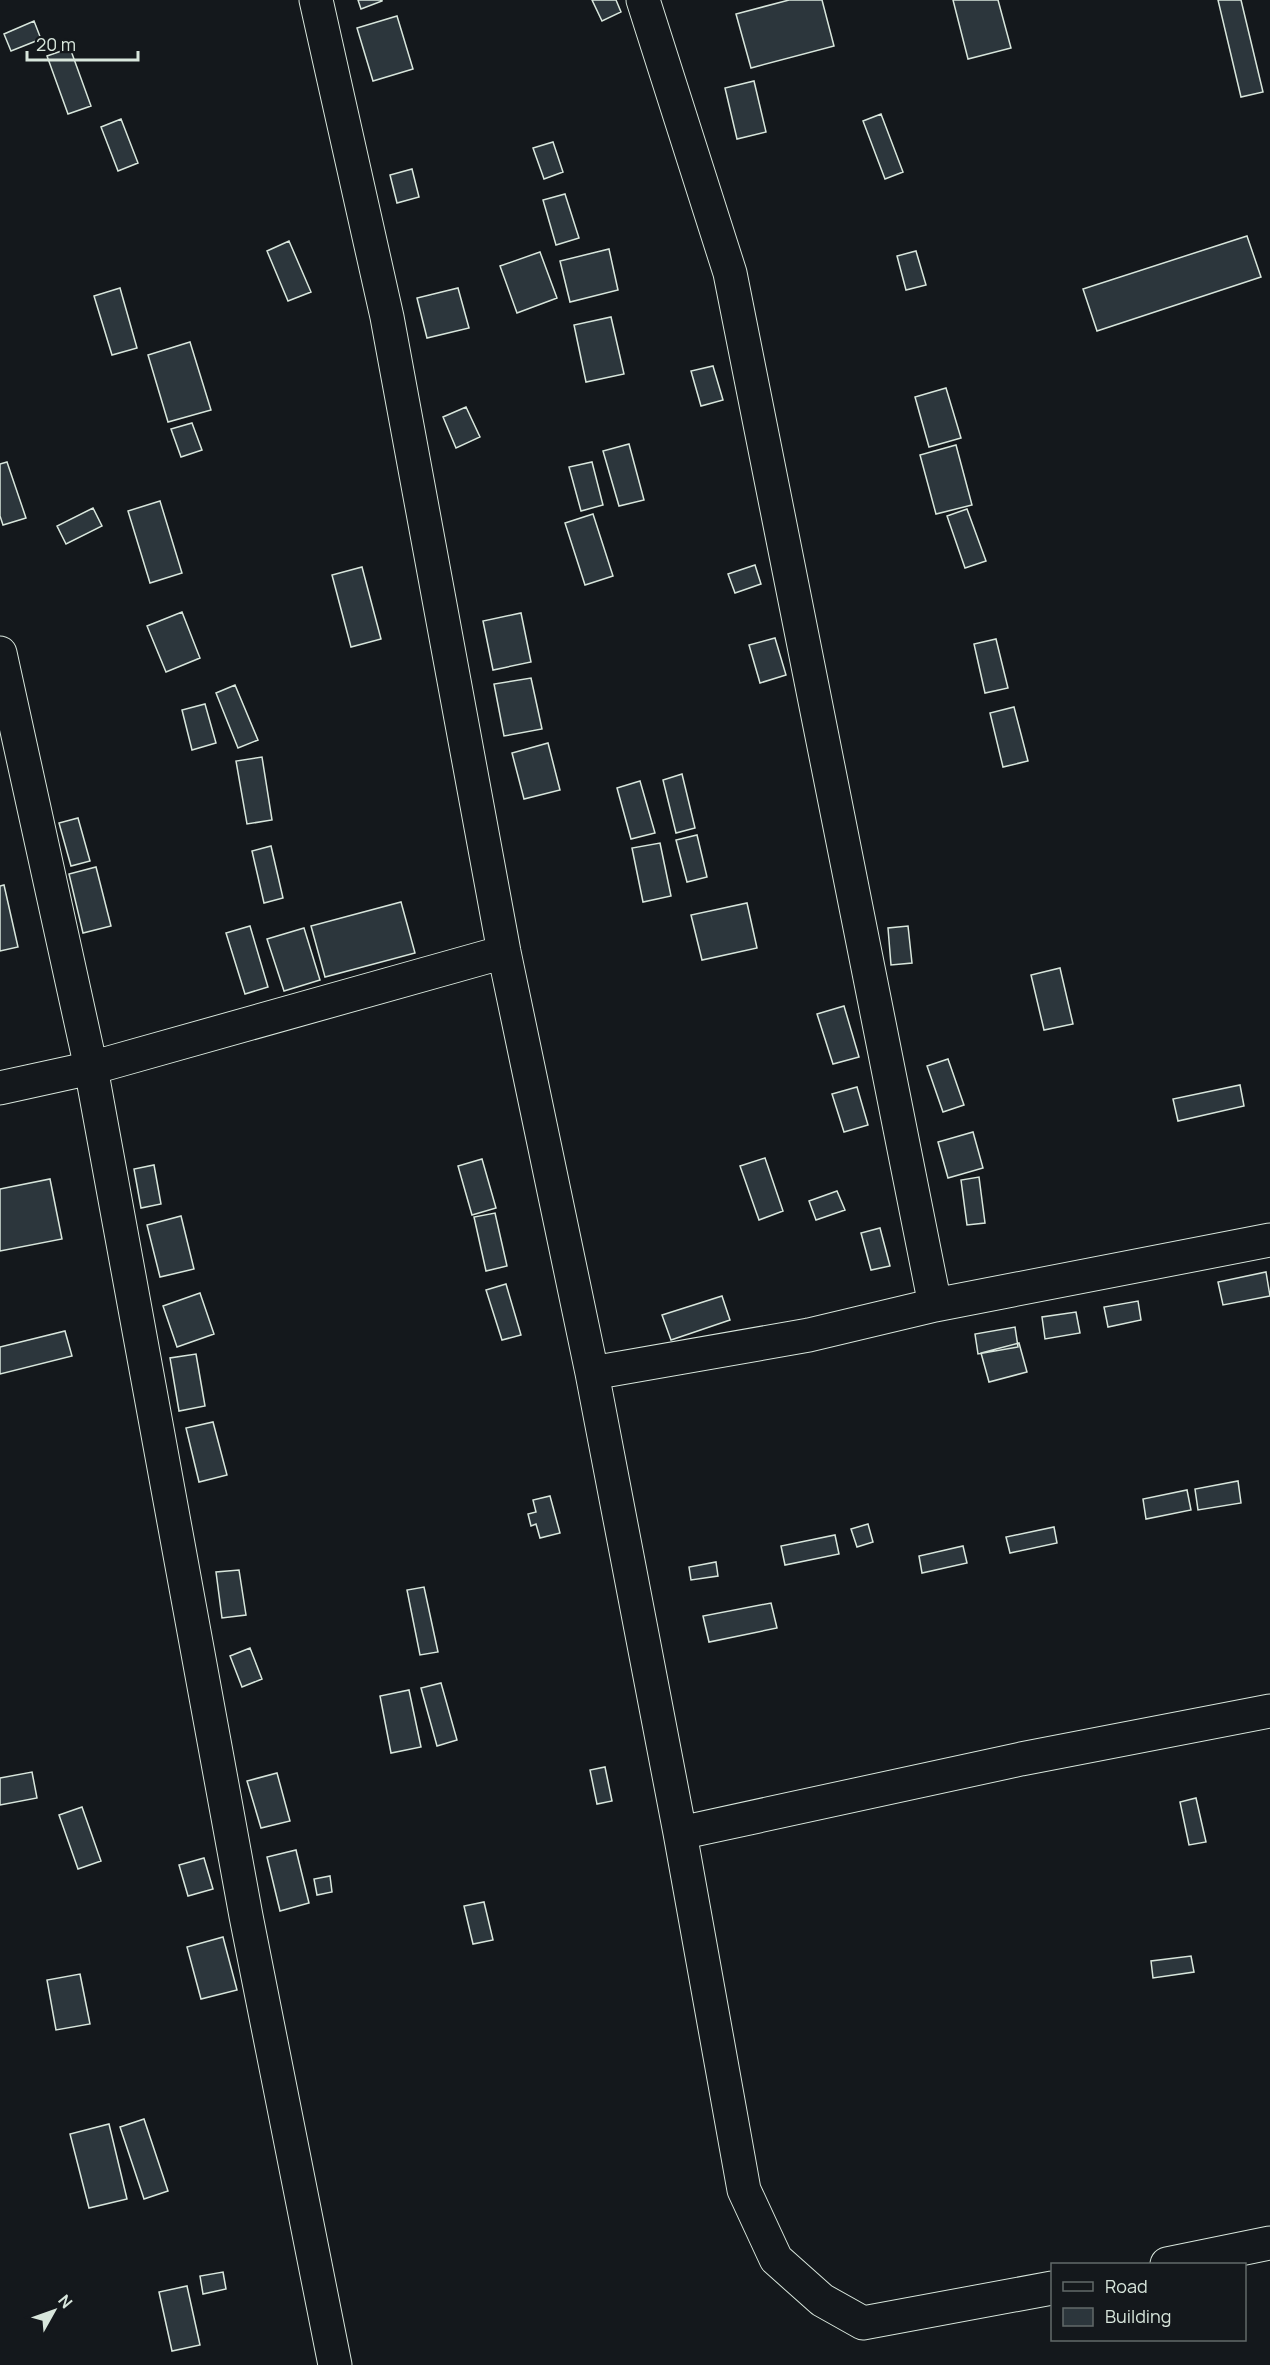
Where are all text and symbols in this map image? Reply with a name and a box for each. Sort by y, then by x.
scale bar [27,24,138,62]
text: 20 m [36,32,76,56]
legend [1051,2263,1246,2341]
text: Road [1105,2274,1148,2298]
north arrow [24,2281,84,2341]
text: N [53,2290,78,2313]
text: Building [1105,2304,1171,2328]

